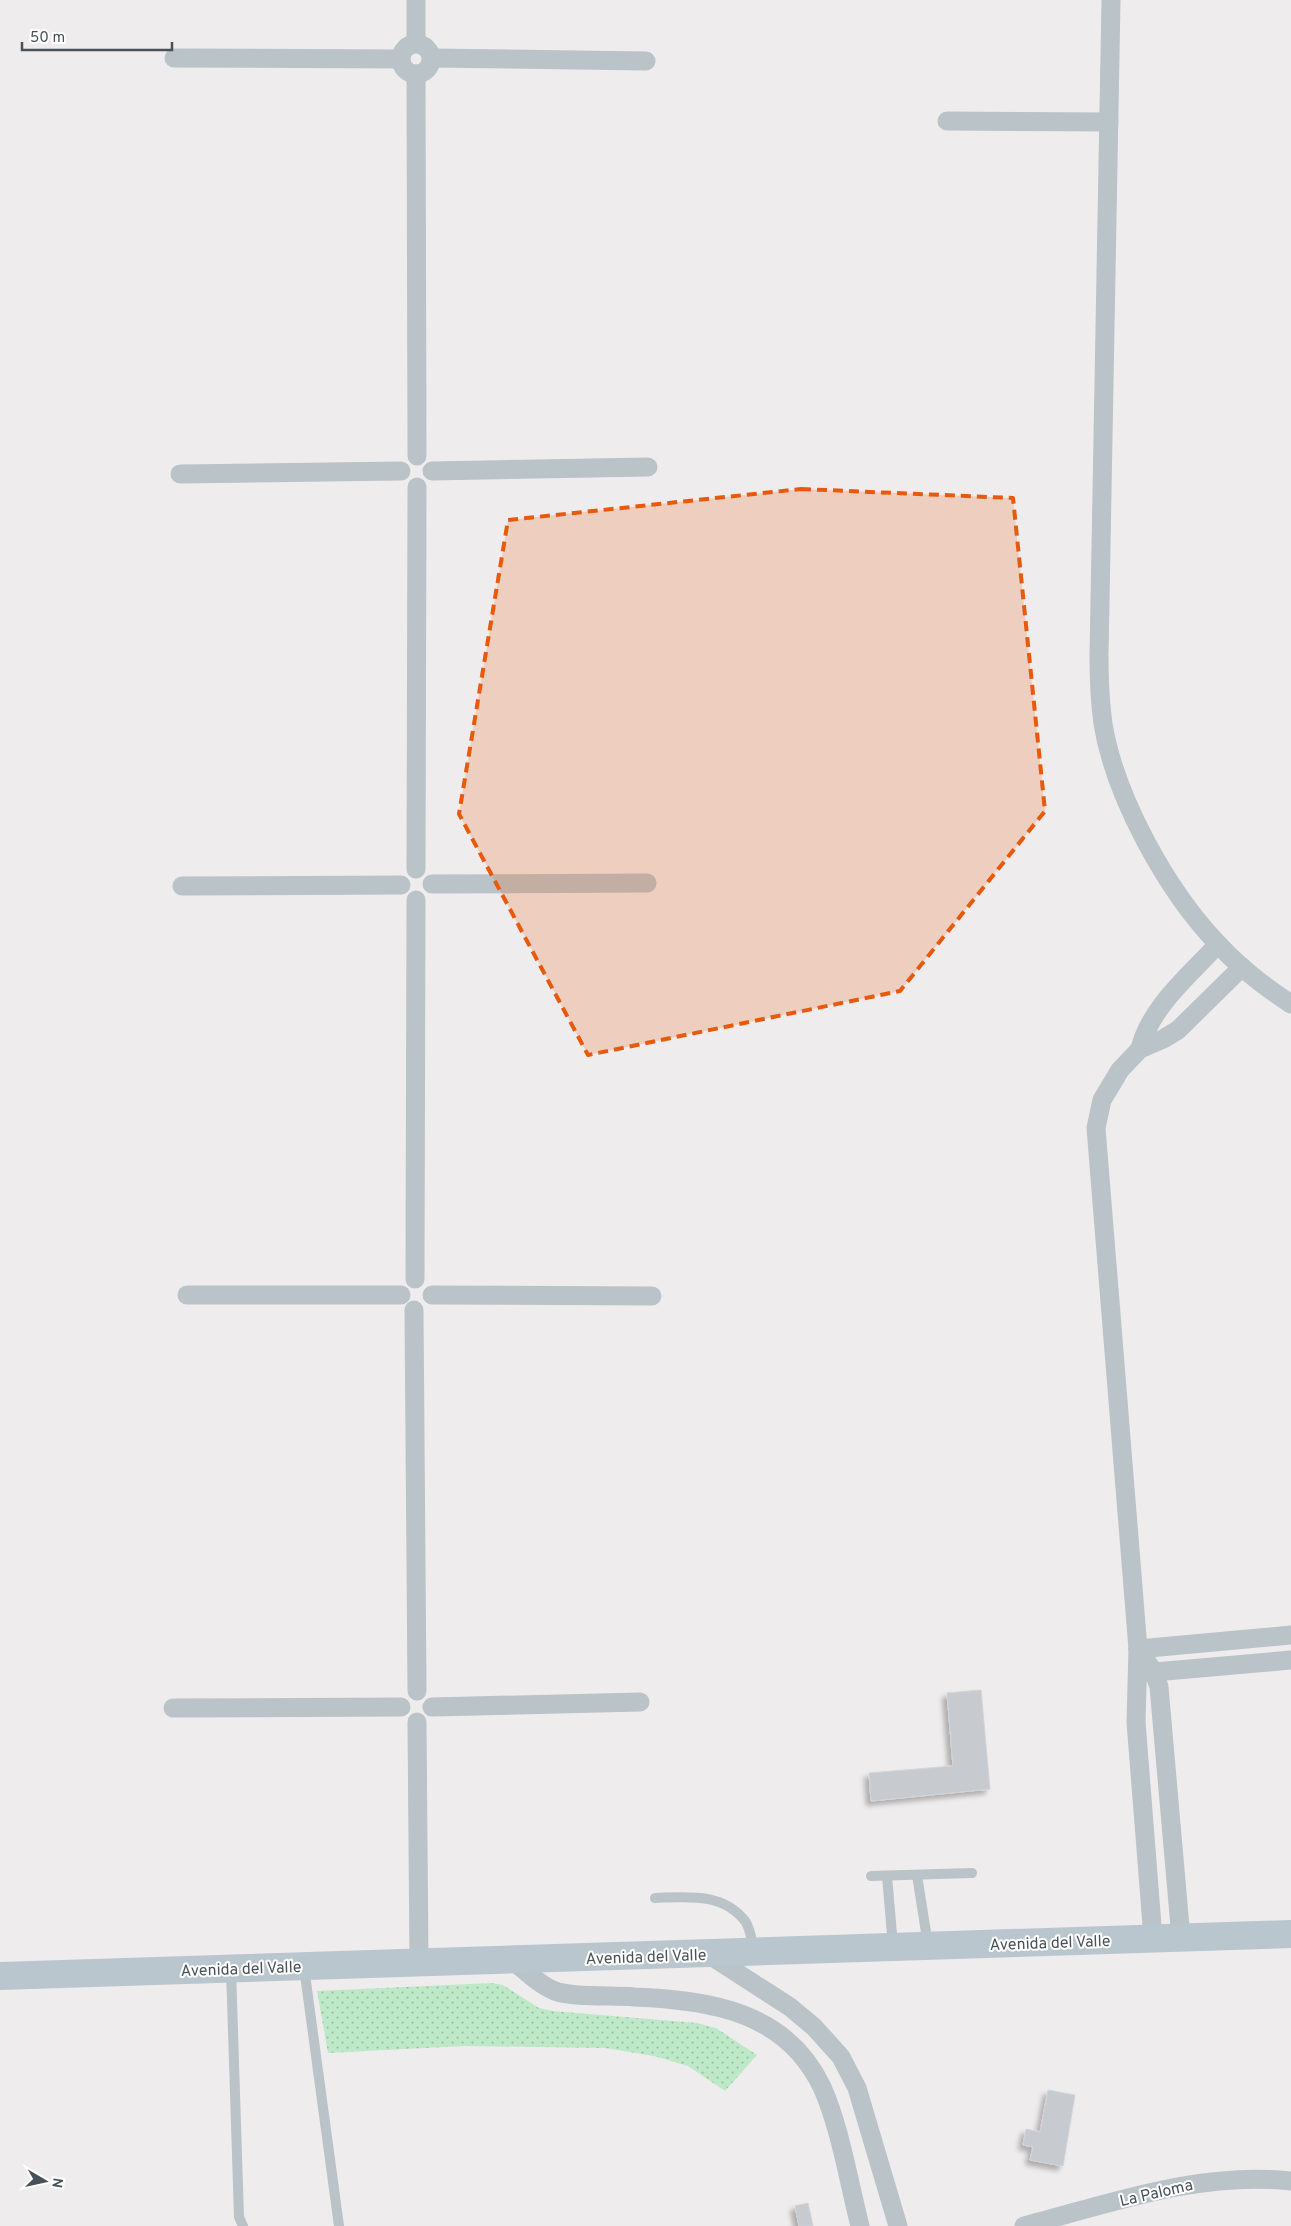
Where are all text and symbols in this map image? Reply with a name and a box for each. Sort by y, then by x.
scale bar [22,20,172,52]
text: 50 m [30,29,65,48]
street label: Avenida del Valle [989,1932,1111,1956]
street label: Avenida del Valle [585,1946,707,1970]
street label: Avenida del Valle [180,1958,302,1982]
north arrow [20,2156,70,2206]
text: N [47,2176,66,2189]
street label: La Paloma [1118,2176,1195,2212]

